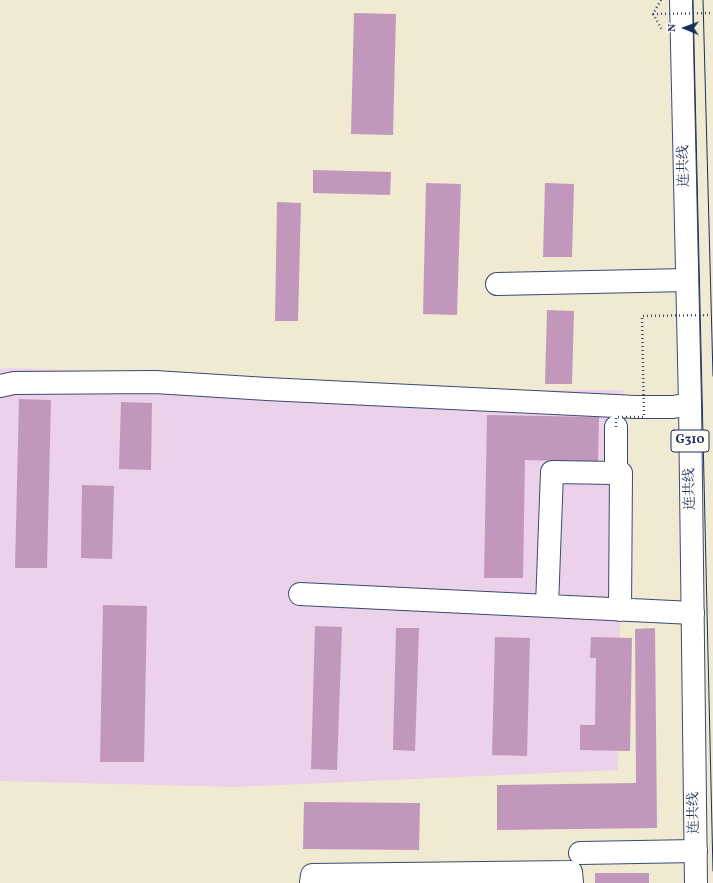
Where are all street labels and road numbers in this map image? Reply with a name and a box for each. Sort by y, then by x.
street label: 连共线 [676,145,694,187]
road number: G310 [671,430,709,452]
street label: 连共线 [682,468,700,510]
street label: 连共线 [686,792,704,834]

